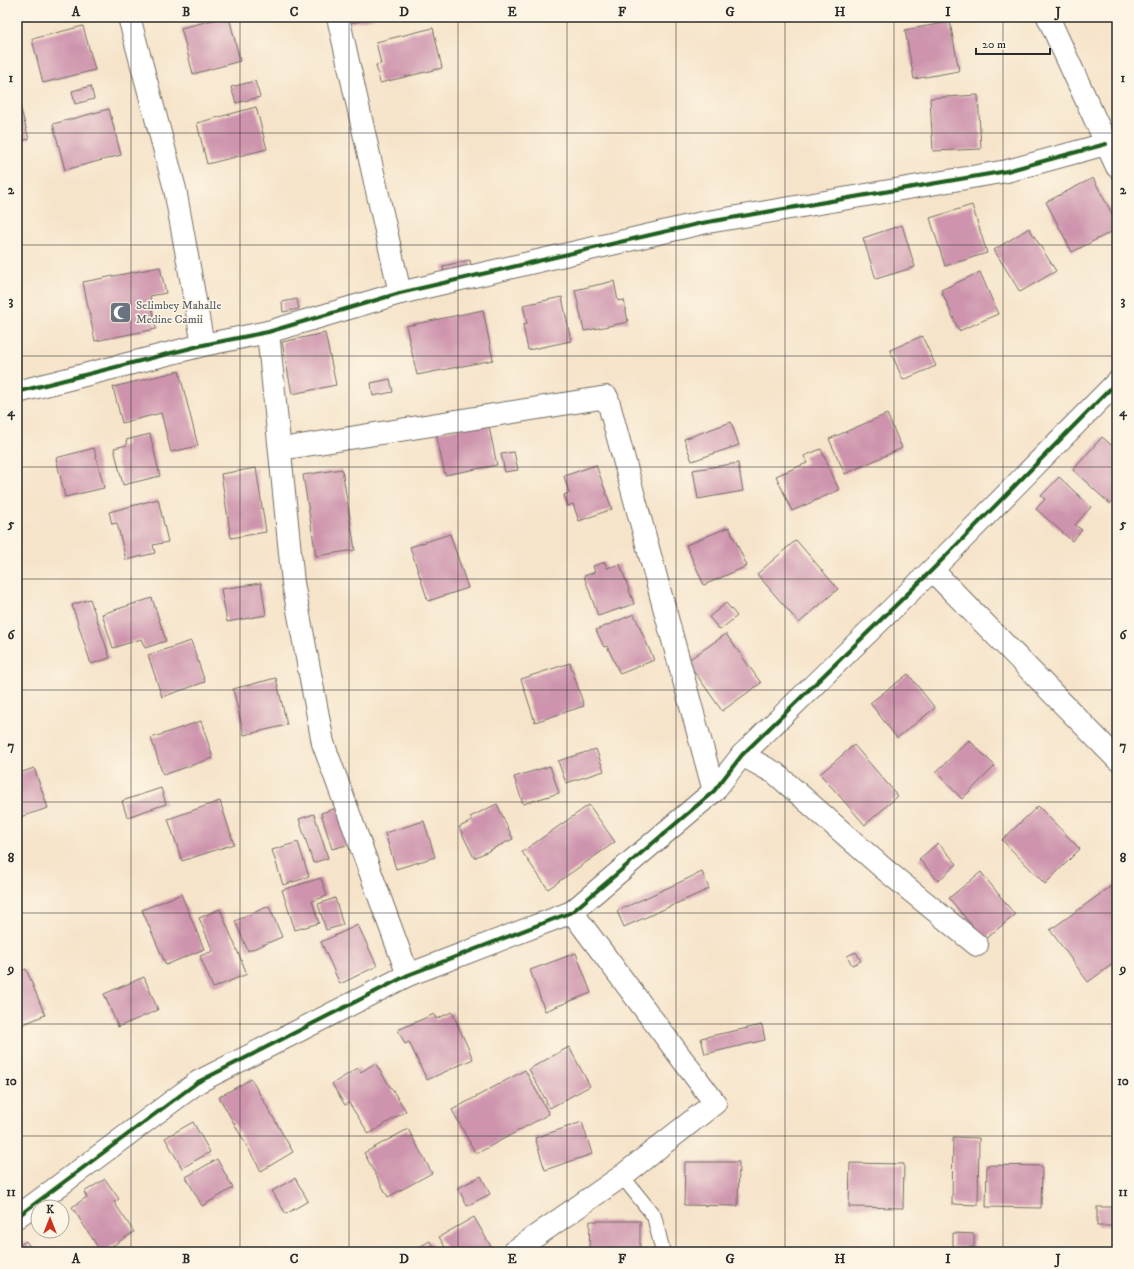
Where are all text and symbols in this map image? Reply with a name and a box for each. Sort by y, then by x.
text: A [71,4,81,20]
text: B [182,4,190,20]
text: C [290,4,299,20]
text: D [399,4,409,20]
text: E [507,4,517,20]
text: F [618,4,627,20]
text: G [725,4,735,20]
text: H [835,4,846,20]
text: I [945,4,951,20]
text: J [1053,4,1061,21]
scale bar [976,30,1050,56]
text: 20 m [982,37,1006,52]
text: 1 [9,70,14,86]
text: 1 [1121,70,1126,86]
text: 2 [8,182,15,198]
text: 2 [1120,182,1127,198]
text: 3 [9,293,14,309]
text: 3 [1121,293,1126,309]
place label: Selimbey Mahalle Medine Camii [136,298,221,327]
mosque icon: Selimbey Mahalle Medine Camii [108,299,134,325]
text: 4 [6,404,15,421]
text: 4 [1118,404,1127,421]
text: 5 [7,516,15,532]
text: 5 [1119,516,1127,532]
text: 6 [8,627,16,643]
text: 6 [1120,627,1128,643]
text: 7 [8,738,15,754]
text: 7 [1120,738,1127,754]
text: 8 [8,850,15,866]
text: 8 [1120,850,1127,866]
text: 9 [7,961,14,977]
text: 9 [1119,961,1126,977]
text: 10 [5,1073,17,1089]
text: 10 [1117,1073,1129,1089]
text: 11 [6,1184,16,1200]
text: 11 [1118,1184,1128,1200]
north arrow [30,1199,70,1239]
text: K [46,1203,54,1217]
text: A [71,1251,81,1267]
text: B [182,1251,190,1267]
text: C [290,1251,299,1267]
text: D [399,1251,409,1267]
text: E [507,1251,517,1267]
text: F [618,1251,627,1267]
text: G [725,1251,735,1267]
text: H [835,1251,846,1267]
text: I [945,1251,951,1267]
text: J [1053,1251,1061,1268]

